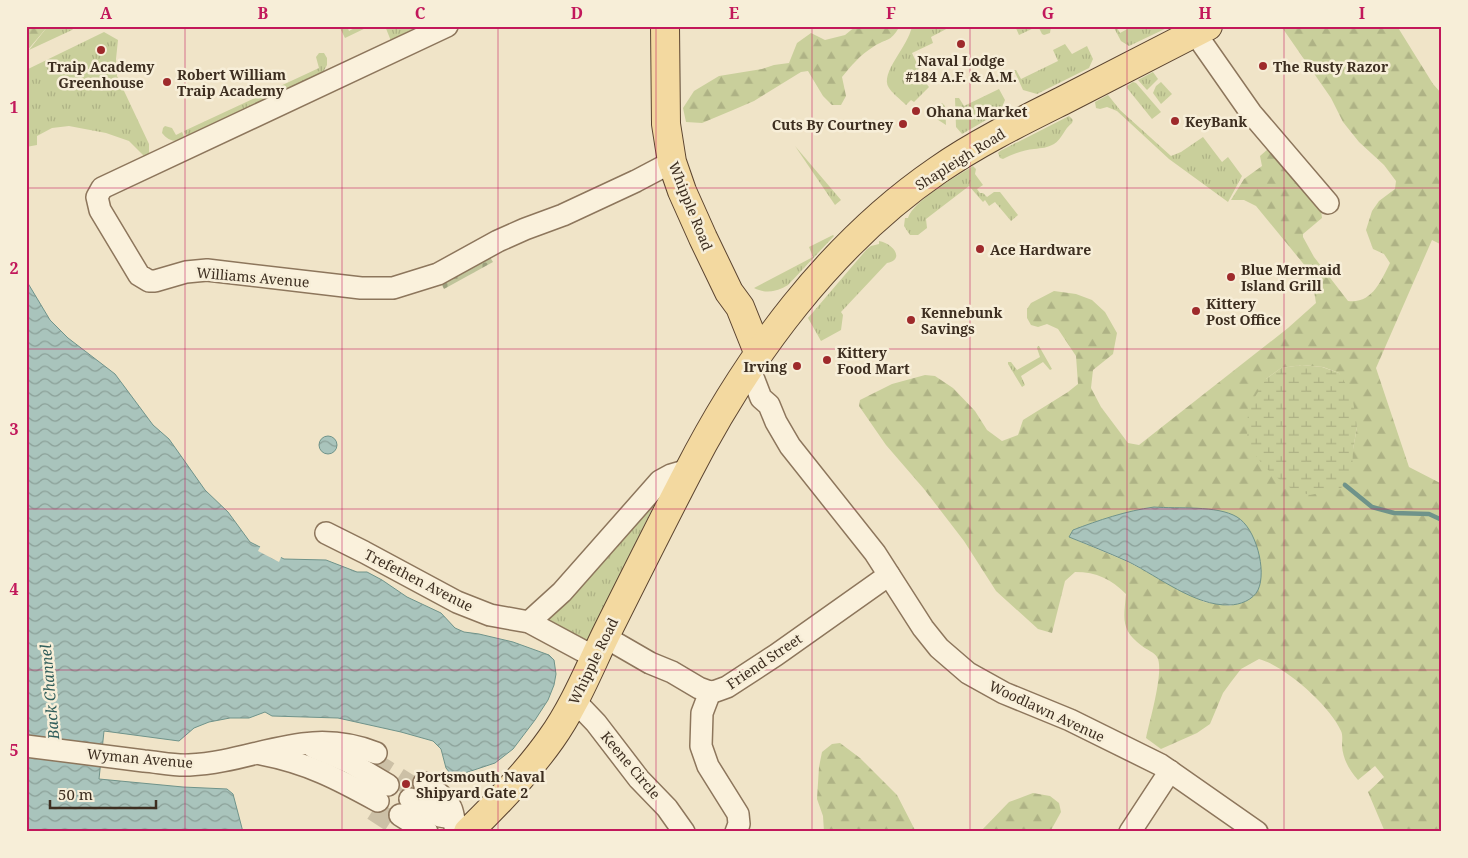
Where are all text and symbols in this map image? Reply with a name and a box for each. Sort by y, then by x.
text: A [100,2,113,24]
text: B [258,2,269,24]
text: C [415,2,426,24]
text: D [571,2,583,24]
text: E [729,2,739,24]
text: F [886,2,896,24]
text: G [1042,2,1054,24]
text: H [1198,2,1212,24]
text: I [1359,2,1365,24]
marker: Naval Lodge #184 A.F. & A.M. [955,38,967,50]
marker: Traip Academy Greenhouse [95,44,107,56]
place label: Naval Lodge #184 A.F. & A.M. [905,51,1017,86]
place label: Traip Academy Greenhouse [48,57,155,92]
place label: The Rusty Razor [1273,57,1389,76]
marker: The Rusty Razor [1257,60,1269,72]
place label: Robert William Traip Academy [177,65,286,100]
marker: Robert William Traip Academy [161,76,173,88]
text: 1 [9,96,19,118]
place label: Ohana Market [926,102,1028,121]
marker: Ohana Market [910,105,922,117]
place label: KeyBank [1185,112,1247,131]
place label: Cuts By Courtney [772,115,894,134]
marker: KeyBank [1169,115,1181,127]
marker: Cuts By Courtney [897,118,909,130]
street label: Shapleigh Road [911,123,1009,194]
street label: Whipple Road [665,159,718,254]
place label: Ace Hardware [990,240,1091,259]
marker: Ace Hardware [974,243,986,255]
text: 2 [9,257,19,279]
place label: Blue Mermaid Island Grill [1241,260,1341,295]
street label: Williams Avenue [196,263,310,291]
marker: Blue Mermaid Island Grill [1225,271,1237,283]
place label: Kittery Post Office [1206,294,1281,329]
place label: Kennebunk Savings [921,303,1002,338]
marker: Kittery Post Office [1190,305,1202,317]
marker: Kennebunk Savings [905,314,917,326]
place label: Kittery Food Mart [837,343,910,378]
marker: Kittery Food Mart [821,354,833,366]
place label: Irving [743,357,787,376]
marker: Irving [791,360,803,372]
text: 3 [9,418,19,440]
street label: Trefethen Avenue [362,544,476,616]
text: 4 [9,578,19,600]
street label: Whipple Road [564,614,622,708]
street label: Friend Street [723,629,805,693]
water label: Back Channel [35,643,63,741]
street label: Woodlawn Avenue [986,676,1108,746]
street label: Keene Circle [597,727,665,803]
text: 5 [9,739,19,761]
street label: Wyman Avenue [86,744,194,772]
place label: Portsmouth Naval Shipyard Gate 2 [416,767,545,802]
scale bar [50,778,156,810]
marker: Portsmouth Naval Shipyard Gate 2 [400,778,412,790]
text: 50 m [58,784,93,804]

